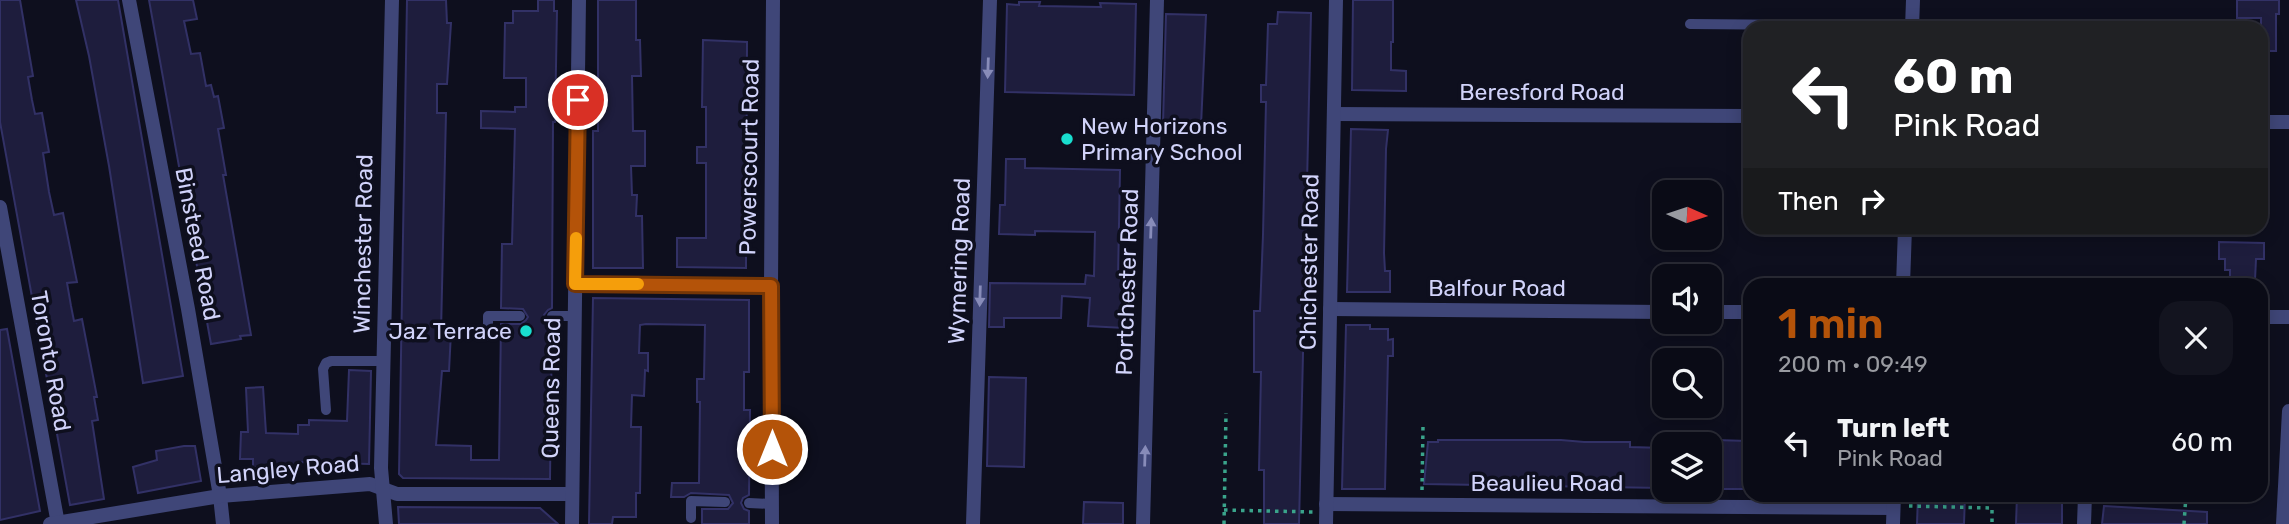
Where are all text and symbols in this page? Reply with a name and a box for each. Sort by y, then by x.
text: 60 m [1893,47,2014,105]
icon: left [1778,49,1869,140]
one-way arrow [982,57,993,79]
street label: Powerscourt Road [733,58,765,256]
pin [548,70,608,130]
street label: Beresford Road [1459,78,1625,106]
icon: arrive [559,81,597,119]
text: Pink Road [1893,106,2041,144]
place label: New Horizons Primary School [1081,112,1243,166]
marker: New Horizons Primary School [1059,131,1075,147]
street label: Winchester Road [347,154,379,334]
street label: Binsteed Road [169,165,227,323]
street label: Chichester Road [1293,174,1325,350]
street label: Wymering Road [942,177,976,345]
north arrow [1652,180,1722,250]
map controls [1652,180,1722,502]
icon: right [1853,182,1891,220]
text: Then [1778,186,1839,217]
street label: Portchester Road [1110,188,1144,376]
one-way arrow [1145,217,1157,239]
button: sound [1652,264,1722,334]
street label: Balfour Road [1428,274,1566,302]
one-way arrow [975,285,986,307]
street label: Toronto Road [25,289,77,433]
text: 1 min [1778,299,1884,349]
button: close [2159,301,2233,375]
place label: Jaz Terrace [388,317,512,345]
street label: Queens Road [536,317,566,459]
marker: Jaz Terrace [518,323,534,339]
button: search [1652,348,1722,418]
text: 200 m · 09:49 [1778,350,1928,378]
position arrow [735,412,809,486]
text: Turn left [1837,413,1949,444]
icon: left [1778,424,1816,462]
text: 60 m [2171,427,2233,458]
button: layers [1652,432,1722,502]
text: Pink Road [1837,444,1943,472]
one-way arrow [1139,445,1150,467]
street label: Langley Road [215,449,361,489]
street label: Beaulieu Road [1471,469,1623,497]

